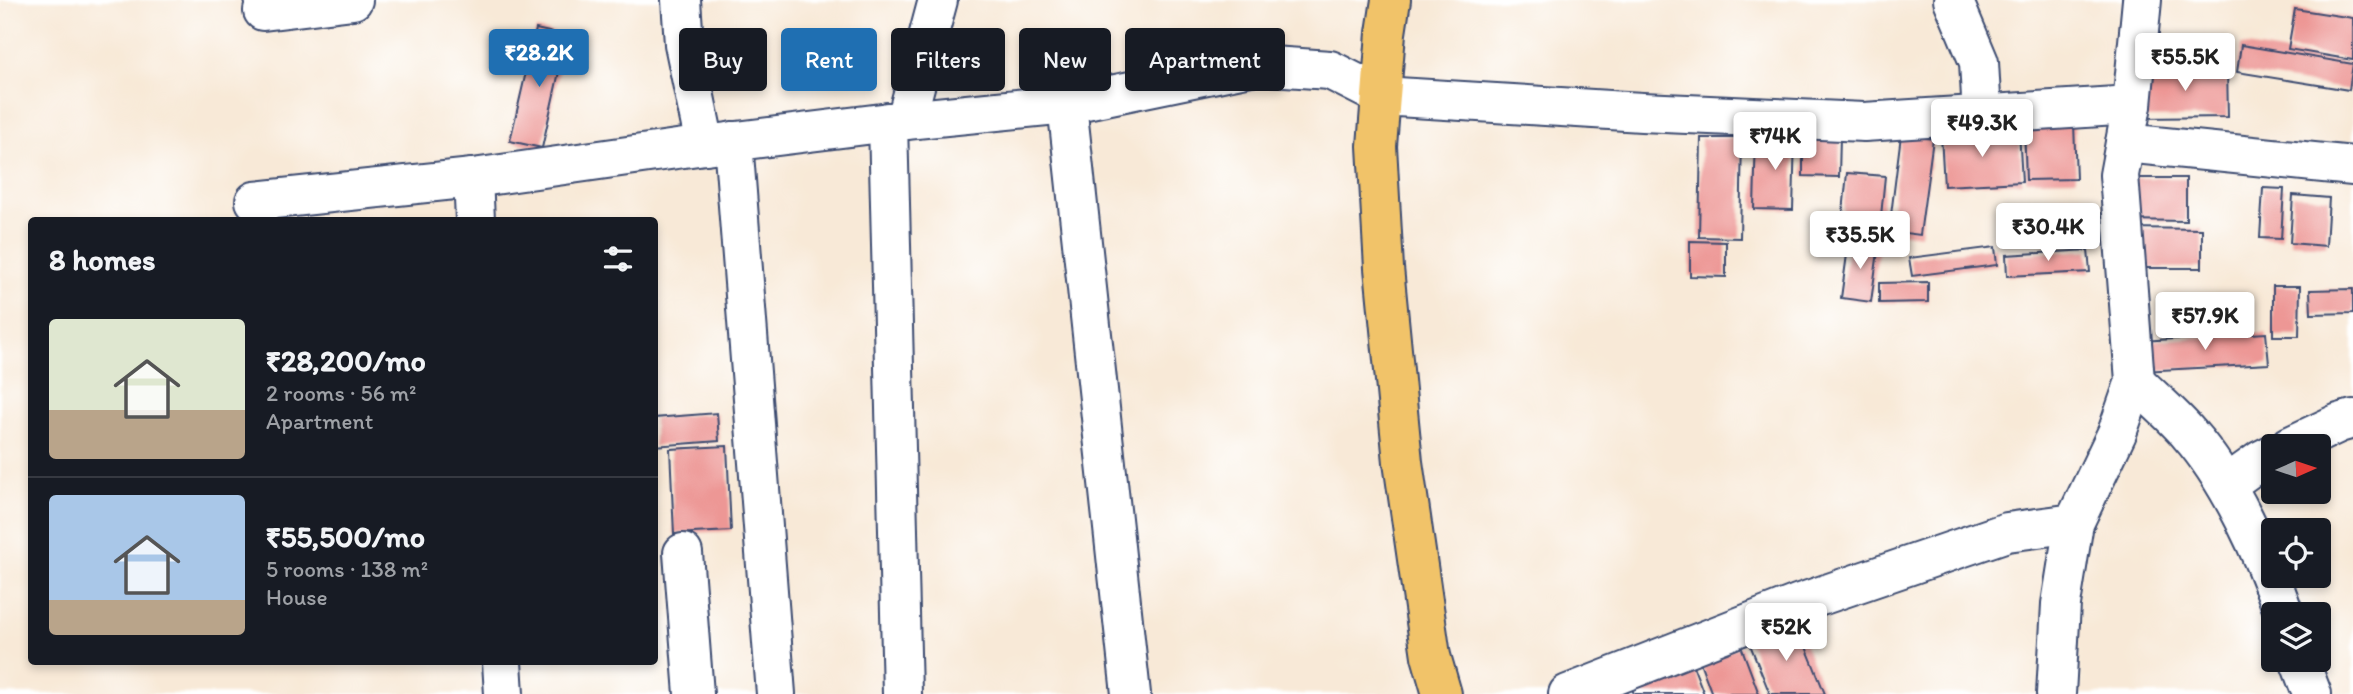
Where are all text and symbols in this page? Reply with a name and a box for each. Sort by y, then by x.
chip: Buy [679,28,767,91]
chip: Rent [781,28,877,91]
chip: Filters [891,28,1005,91]
chip: New [1019,28,1111,91]
chip: Apartment [1125,28,1285,91]
pin: ₹28.2K [482,29,596,89]
pin: ₹55.5K [2128,34,2242,93]
text: ₹28.2K [505,38,573,66]
text: ₹55.5K [2151,42,2219,70]
pin: ₹49.3K [1925,100,2039,159]
text: ₹49.3K [1947,108,2017,136]
pin: ₹74K [1734,113,1816,172]
text: ₹74K [1749,121,1801,149]
pin: ₹30.4K [1991,204,2105,263]
pin: ₹35.5K [1803,212,1917,271]
text: ₹30.4K [2012,212,2084,240]
text: ₹35.5K [1826,220,1894,248]
icon: filters [599,240,637,278]
text: 8 homes [49,241,156,278]
pin: ₹57.9K [2148,292,2262,352]
text: ₹57.9K [2171,301,2239,329]
text: ₹28,200/mo [266,342,426,379]
icon: home [105,347,189,431]
text: 2 rooms · 56 m² [266,379,417,407]
text: Apartment [266,407,373,435]
north arrow [2261,434,2331,504]
map controls [2261,434,2331,672]
text: ₹55,500/mo [266,518,425,555]
button: locate [2261,518,2331,588]
icon: home [105,523,189,607]
text: 5 rooms · 138 m² [266,555,428,583]
text: House [266,583,328,611]
button: layers [2261,602,2331,672]
pin: ₹52K [1745,604,1827,663]
text: ₹52K [1761,612,1811,640]

